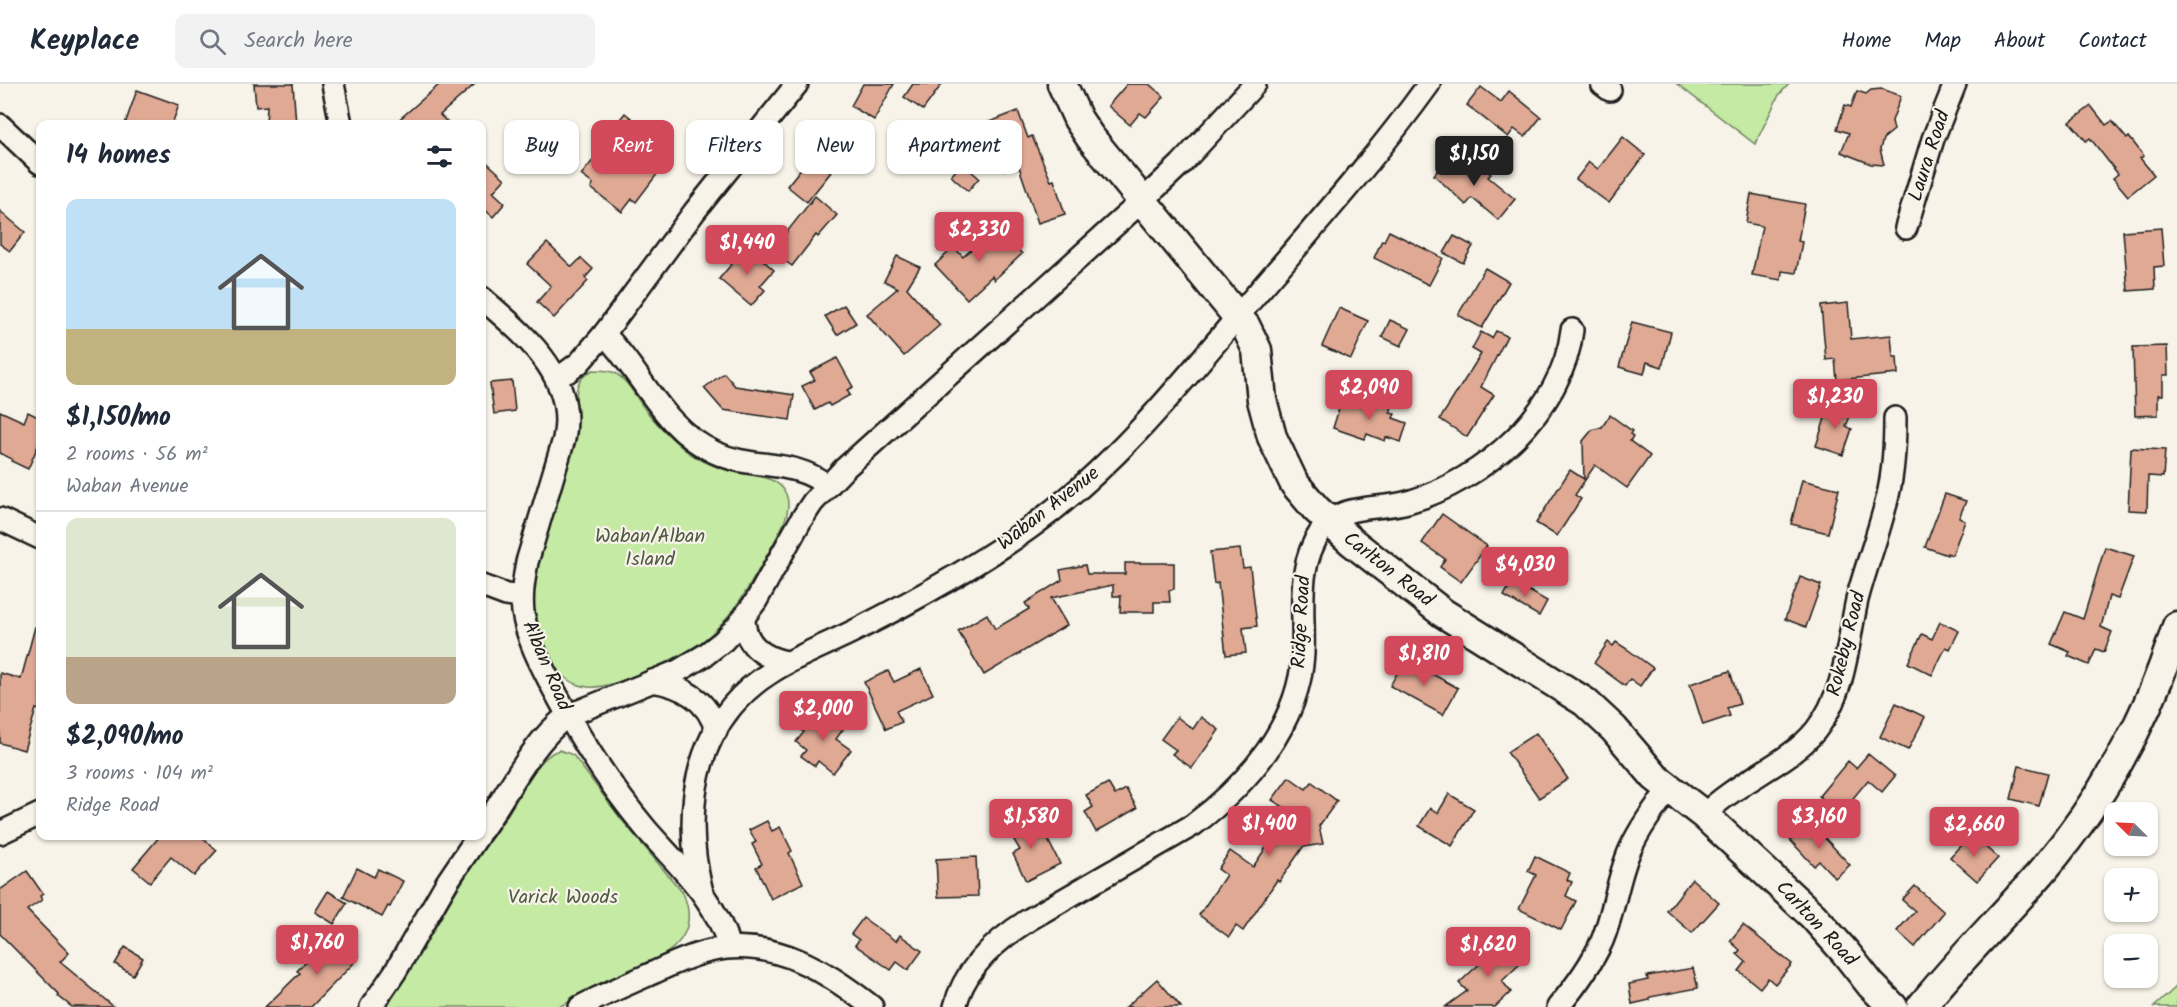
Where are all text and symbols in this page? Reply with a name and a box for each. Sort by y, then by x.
search box [175,14,595,68]
text: Keyplace [30,19,139,64]
text: Search here [244,24,353,59]
icon: search [196,25,229,58]
text: Home [1842,25,1891,58]
text: Map [1924,25,1961,58]
text: About [1994,25,2045,58]
text: Contact [2078,25,2147,58]
street label: Laura Road [1900,105,1960,206]
chip: Buy [504,120,579,174]
chip: Rent [591,120,674,174]
chip: Filters [686,120,783,174]
chip: New [795,120,875,174]
chip: Apartment [887,120,1022,174]
text: 14 homes [66,135,171,177]
pin: $1,150 [1425,136,1523,187]
text: $1,150 [1449,139,1499,171]
icon: filters [423,140,456,173]
pin: $2,330 [930,212,1028,263]
text: $2,330 [949,215,1009,247]
pin: $1,440 [698,225,796,276]
text: $1,440 [719,228,775,260]
icon: home [207,238,315,346]
pin: $2,090 [1320,370,1418,421]
text: $2,090 [1339,373,1399,405]
pin: $1,230 [1786,379,1884,430]
text: $1,230 [1807,382,1863,414]
text: $1,150/mo [66,397,171,439]
text: 2 rooms · 56 m² [66,439,208,471]
street label: Waban Avenue [991,459,1107,559]
text: Waban Avenue [66,471,188,503]
park label: Waban/Alban Island [595,521,705,576]
street label: Carlton Road [1335,524,1441,617]
pin: $4,030 [1476,547,1574,598]
text: $4,030 [1495,550,1555,582]
icon: home [207,557,315,665]
street label: Ridge Road [1284,574,1320,669]
street label: Rokeby Road [1819,587,1876,700]
street label: Alban Road [513,616,580,717]
pin: $1,810 [1375,636,1473,687]
text: $1,810 [1398,639,1450,671]
pin: $2,000 [774,691,872,742]
text: $2,000 [793,694,853,726]
text: $2,090/mo [66,716,184,758]
text: 3 rooms · 104 m² [66,758,213,790]
text: Ridge Road [66,790,159,822]
pin: $1,580 [982,799,1080,850]
pin: $3,160 [1770,799,1868,850]
text: $1,580 [1003,802,1059,834]
text: $3,160 [1791,802,1847,834]
north arrow [2104,802,2158,856]
map controls [2104,802,2158,988]
pin: $1,400 [1220,806,1318,857]
pin: $2,660 [1925,807,2023,858]
text: $1,400 [1242,809,1296,841]
text: $2,660 [1944,810,2004,842]
button: + [2104,868,2158,922]
street label: Carlton Road [1767,873,1865,975]
park label: Varick Woods [508,882,618,914]
pin: $1,760 [268,925,366,976]
pin: $1,620 [1439,927,1537,978]
text: $1,760 [290,928,344,960]
text: $1,620 [1460,930,1516,962]
button: − [2104,934,2158,988]

